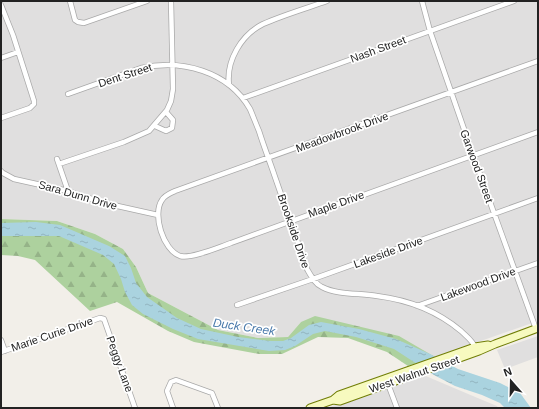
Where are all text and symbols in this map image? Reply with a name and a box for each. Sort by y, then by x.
street label: Nash Street [349,33,407,65]
street label: Dent Street [97,61,153,89]
street label: Meadowbrook Drive [294,110,390,154]
street label: Garwood Street [458,128,496,204]
street label: Sara Dunn Drive [37,178,119,212]
street label: Maple Drive [306,188,366,220]
street label: Brookside Drive [276,192,312,270]
street label: Lakeside Drive [352,234,424,270]
street label: Lakewood Drive [439,265,517,303]
street label: Marie Curie Drive [10,314,94,354]
water label: Duck Creek [212,316,277,338]
street label: Peggy Lane [104,334,136,394]
street label: West Walnut Street [368,353,460,395]
north arrow [491,361,531,401]
text: N [502,365,513,379]

